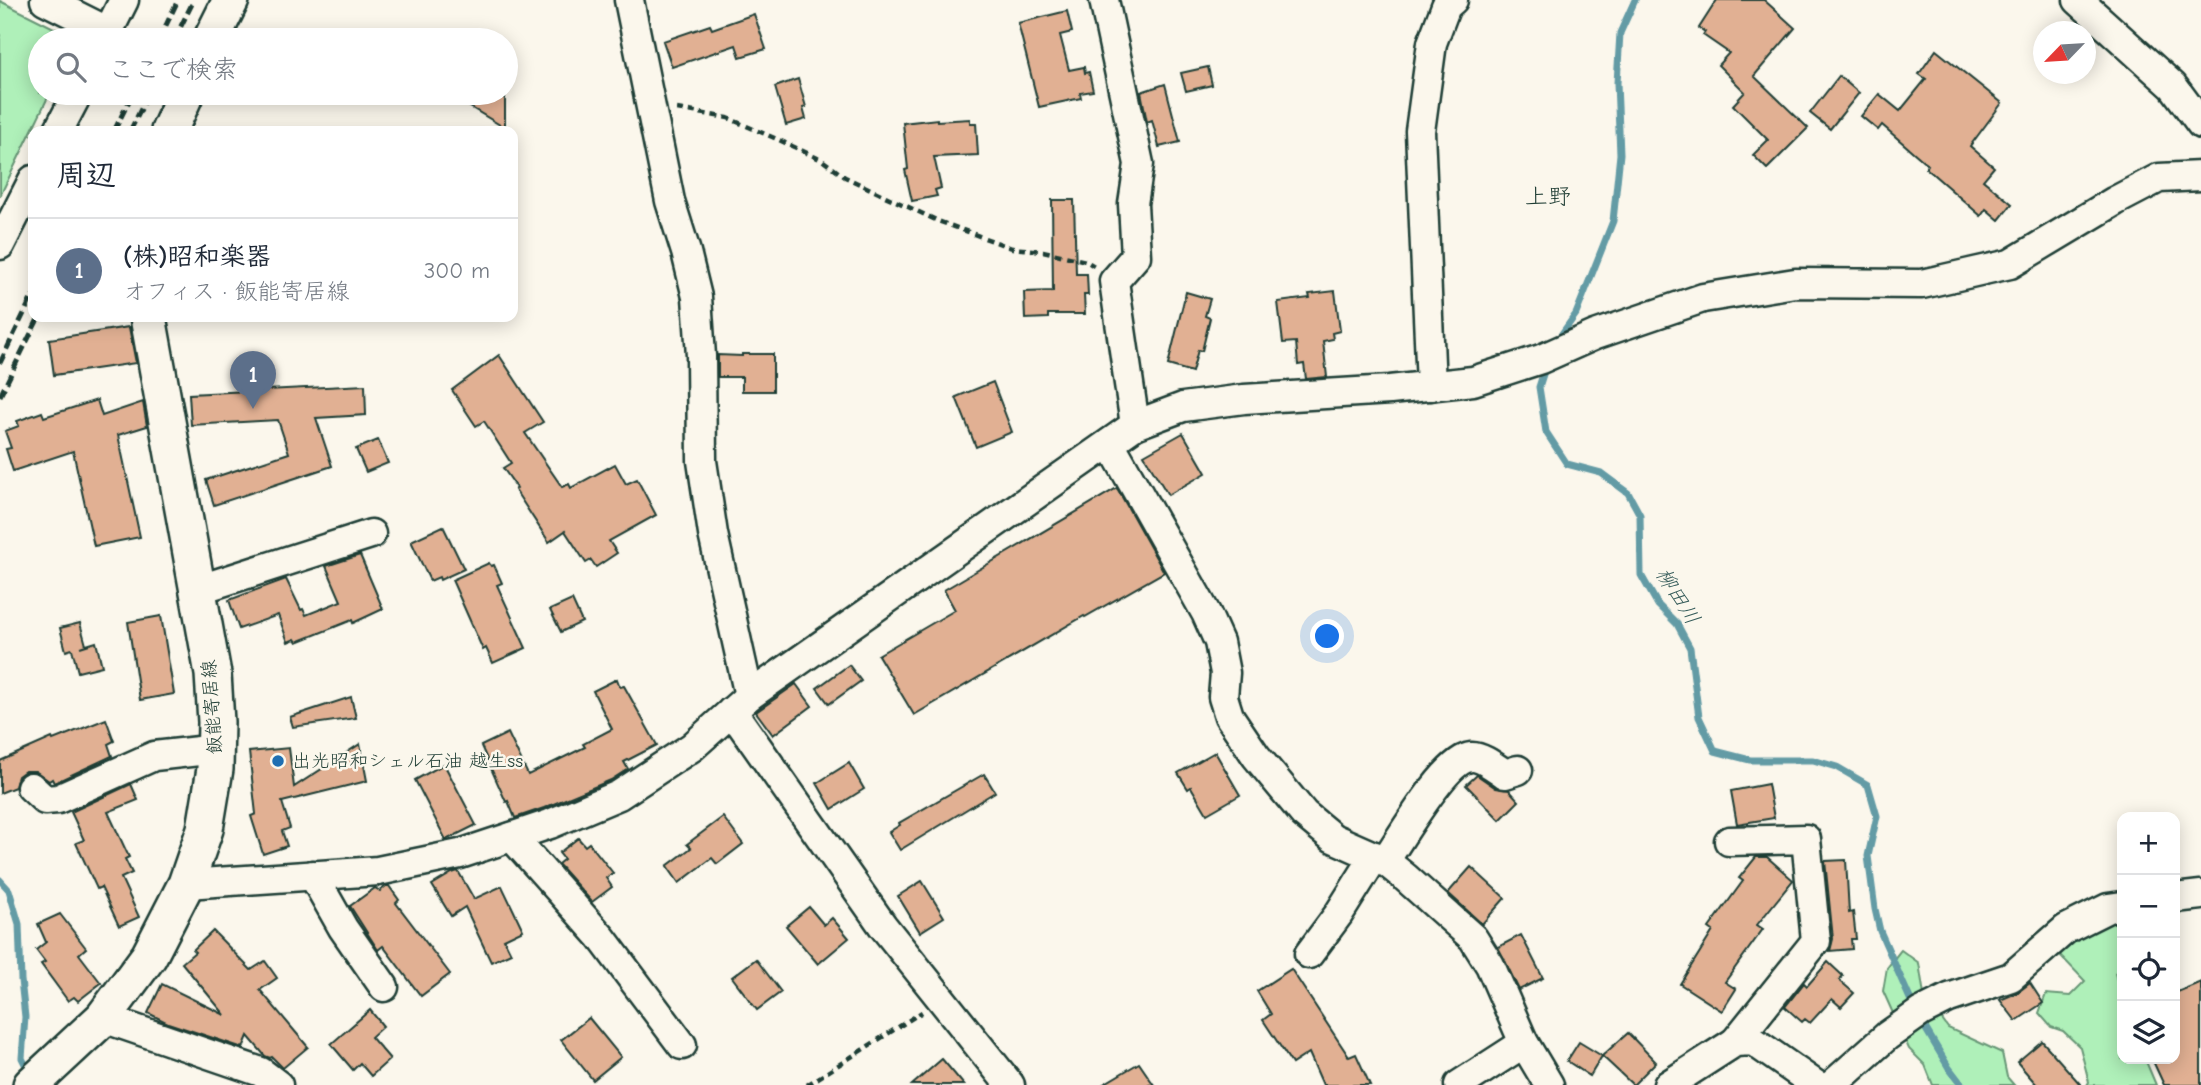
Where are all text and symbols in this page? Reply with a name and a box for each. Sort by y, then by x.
north arrow [2033,21,2096,84]
search box [28,28,518,105]
icon: search [52,48,90,86]
text: ここで検索 [108,55,238,85]
text: 周辺 [56,158,116,193]
district label: 上野 [1525,183,1571,210]
text: (株)昭和楽器 [123,242,272,272]
text: 1 [74,257,84,284]
text: 300 m [424,257,490,284]
text: オフィス · 飯能寄居線 [123,278,349,305]
pin: 1 [230,351,276,409]
water label: 柳田川 [1651,563,1705,629]
your location [1310,619,1344,653]
street label: 飯能寄居線 [198,659,226,755]
place label: 出光昭和シェル石油 越生ss [292,750,523,772]
marker: 出光昭和シェル石油 越生ss [270,753,286,769]
map controls [2117,812,2180,1064]
button: + [2117,812,2180,875]
button: − [2117,875,2180,938]
button: locate [2117,938,2180,1001]
button: layers [2117,1001,2180,1064]

